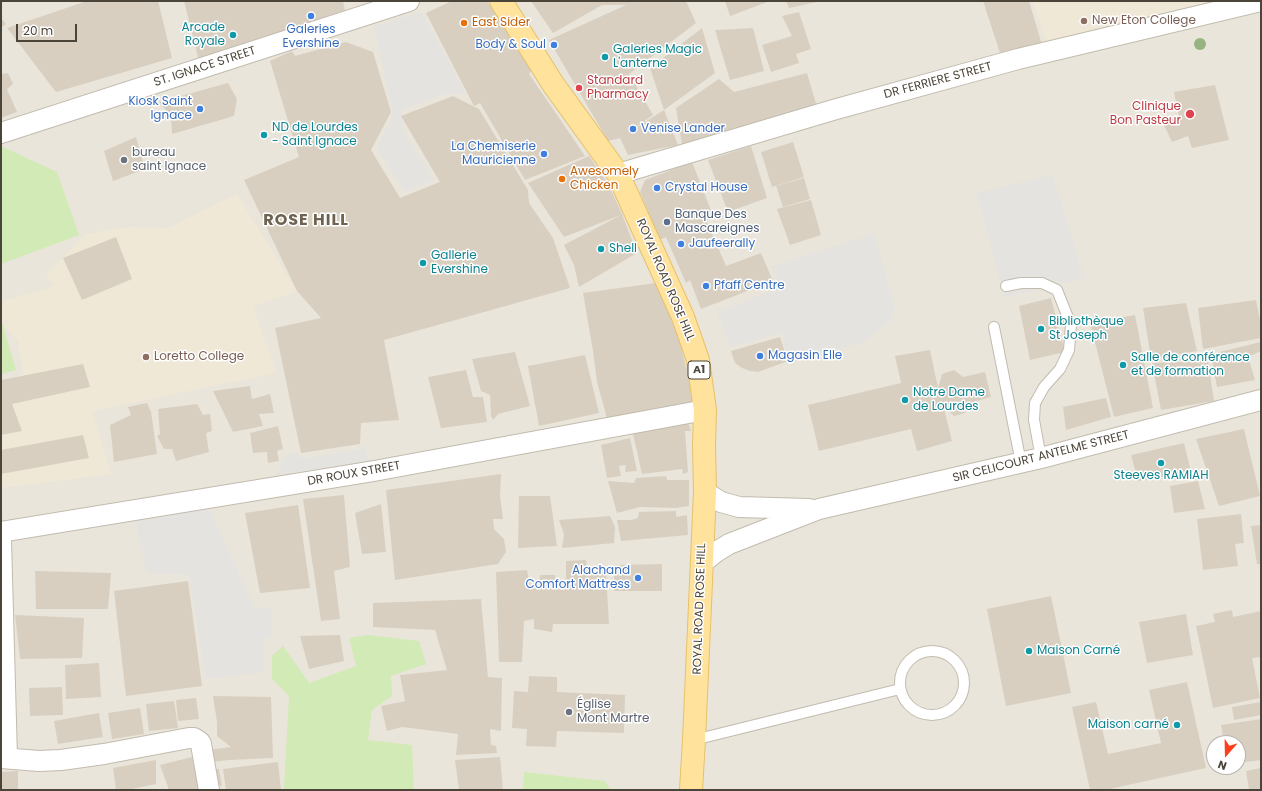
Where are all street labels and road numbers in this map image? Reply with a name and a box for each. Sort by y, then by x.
street label: ST. IGNACE STREET [152,44,258,90]
street label: DR FERRIERE STREET [882,60,994,102]
street label: ROYAL ROAD ROSE HILL [633,217,697,343]
road number: A1 [688,361,710,379]
street label: SIR CELICOURT ANTELME STREET [951,428,1131,486]
street label: DR ROUX STREET [306,459,402,489]
street label: ROYAL ROAD ROSE HILL [691,543,709,675]

